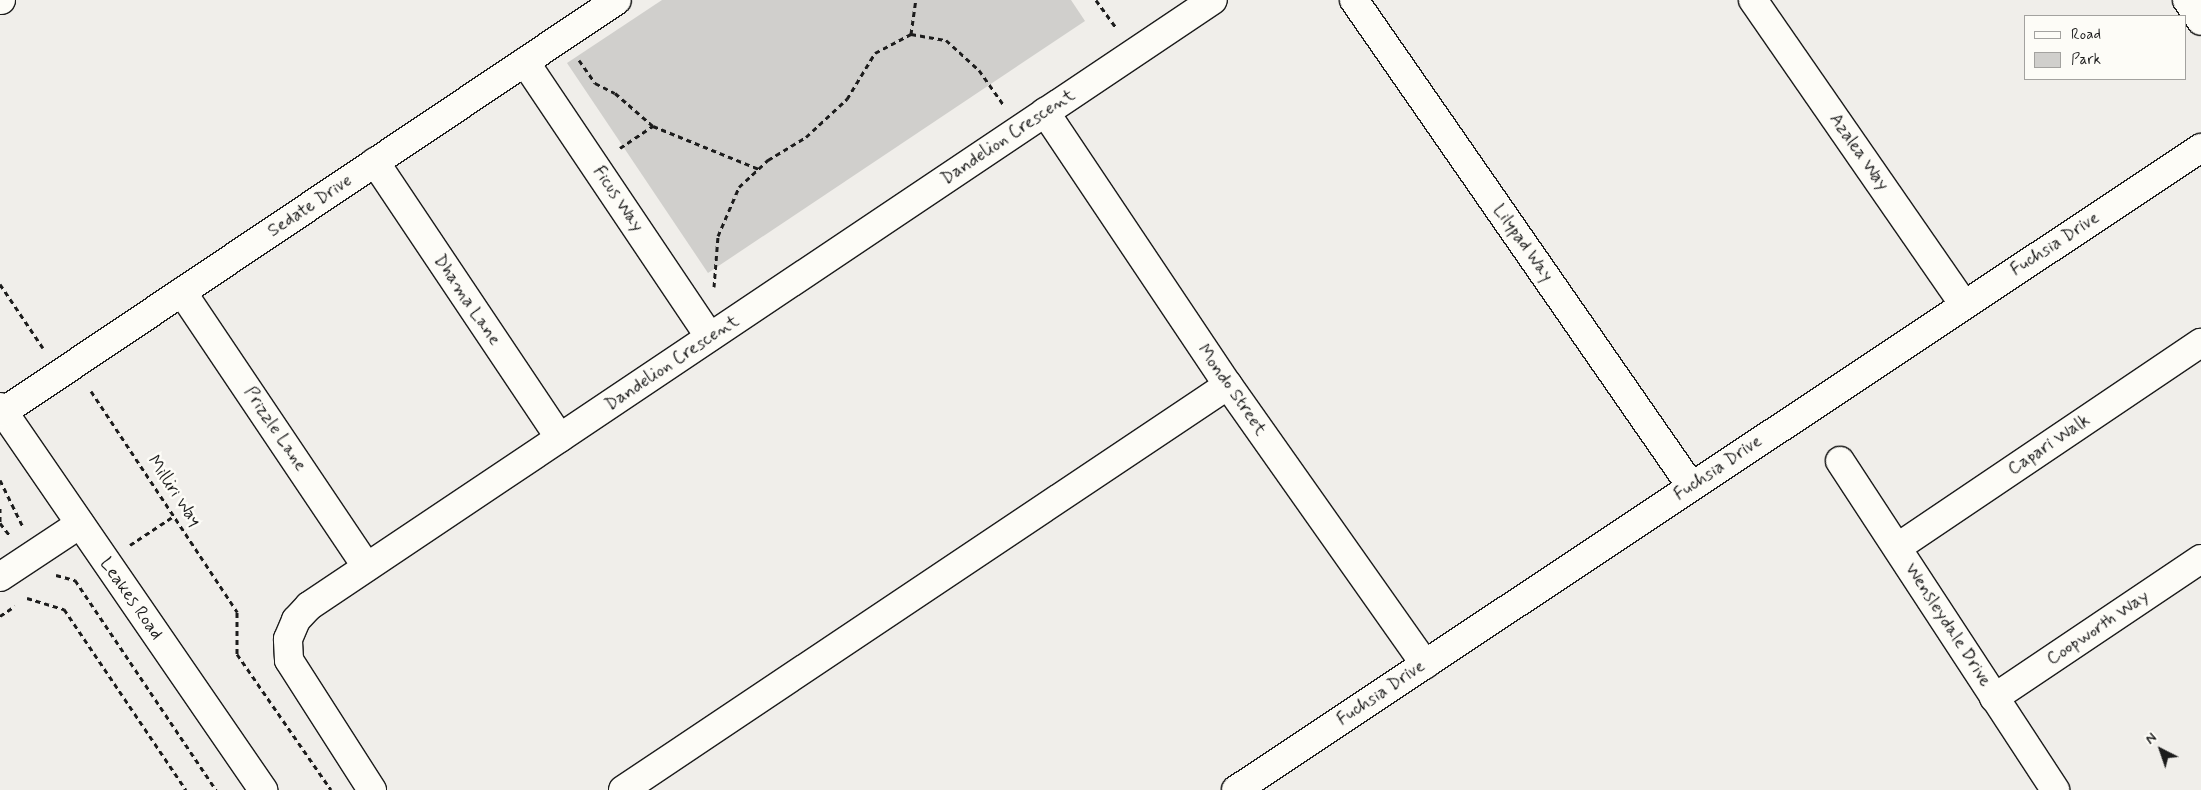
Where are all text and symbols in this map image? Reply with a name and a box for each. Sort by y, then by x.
legend [2024,15,2186,80]
text: Road [2071,25,2101,45]
text: Park [2071,50,2101,70]
street label: Dandelion Crescent [940,86,1076,188]
street label: Azalea Way [1824,108,1894,196]
street label: Ficus Way [588,162,648,236]
street label: Sedate Drive [264,170,356,242]
street label: Lilypad Way [1488,199,1558,287]
street label: Fuchsia Drive [2007,207,2103,281]
street label: Dhama Lane [429,251,505,349]
street label: Dandelion Crescent [604,312,740,414]
street label: Mondo Street [1193,340,1271,440]
street label: Prizzle Lane [239,383,311,475]
street label: Capari Walk [2004,410,2094,480]
street label: Fuchsia Drive [1670,431,1766,505]
street label: Milliri Way [141,450,207,532]
street label: Leakes Road [95,554,167,644]
street label: Wensleydale Drive [1900,560,1996,690]
street label: Coopworth Way [2043,586,2153,670]
street label: Fuchsia Drive [1333,656,1429,730]
north arrow [2136,725,2186,775]
text: N [2142,729,2161,749]

